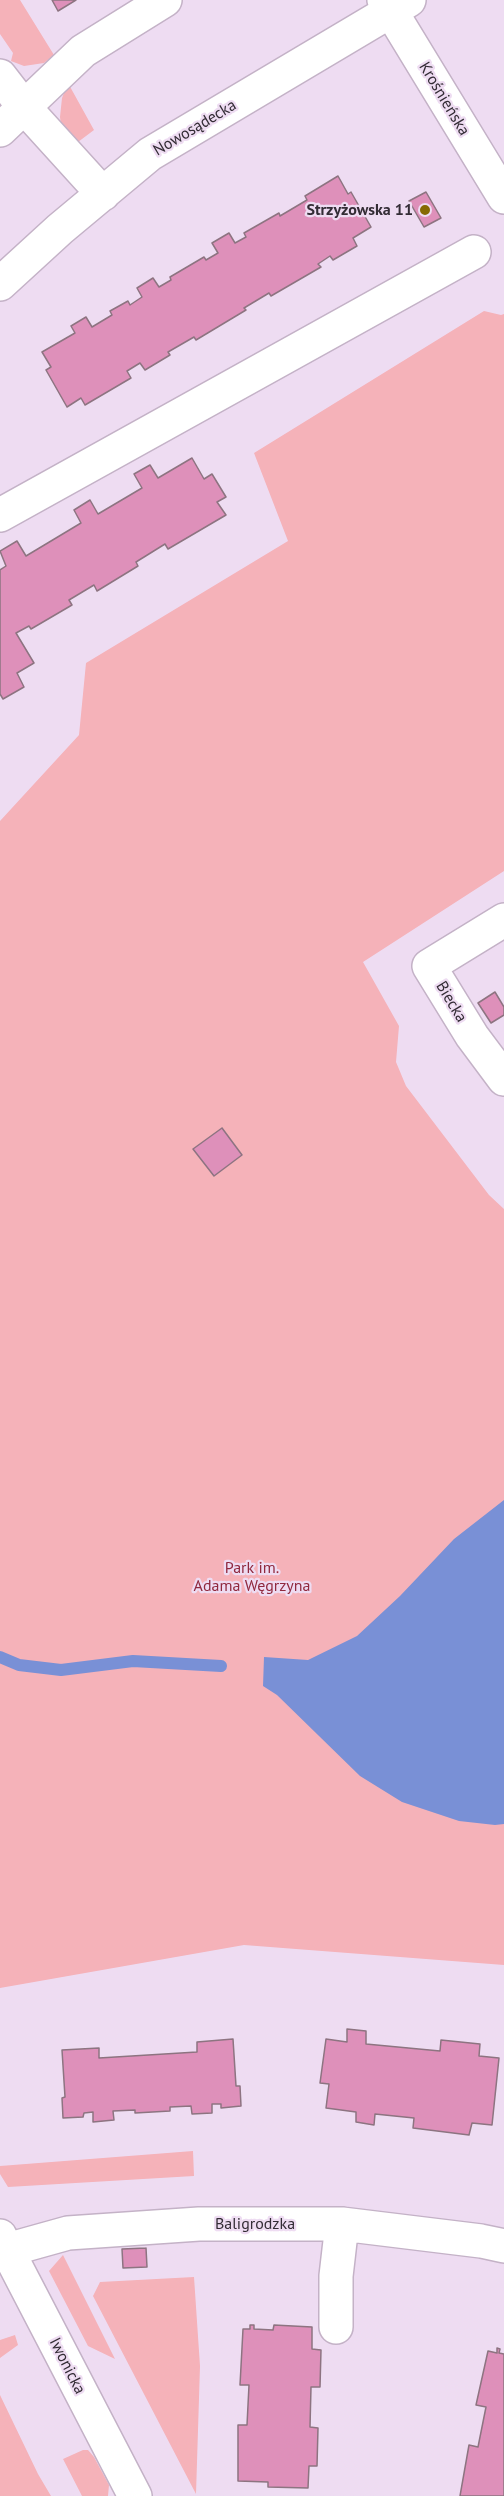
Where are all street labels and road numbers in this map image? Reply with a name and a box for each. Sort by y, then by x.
street label: Krośnieńska [415,59,473,139]
street label: Nowosądecka [150,96,240,160]
street label: Biecka [431,978,471,1026]
street label: Baligrodzka [215,2214,295,2234]
street label: Iwonicka [45,2335,89,2397]

